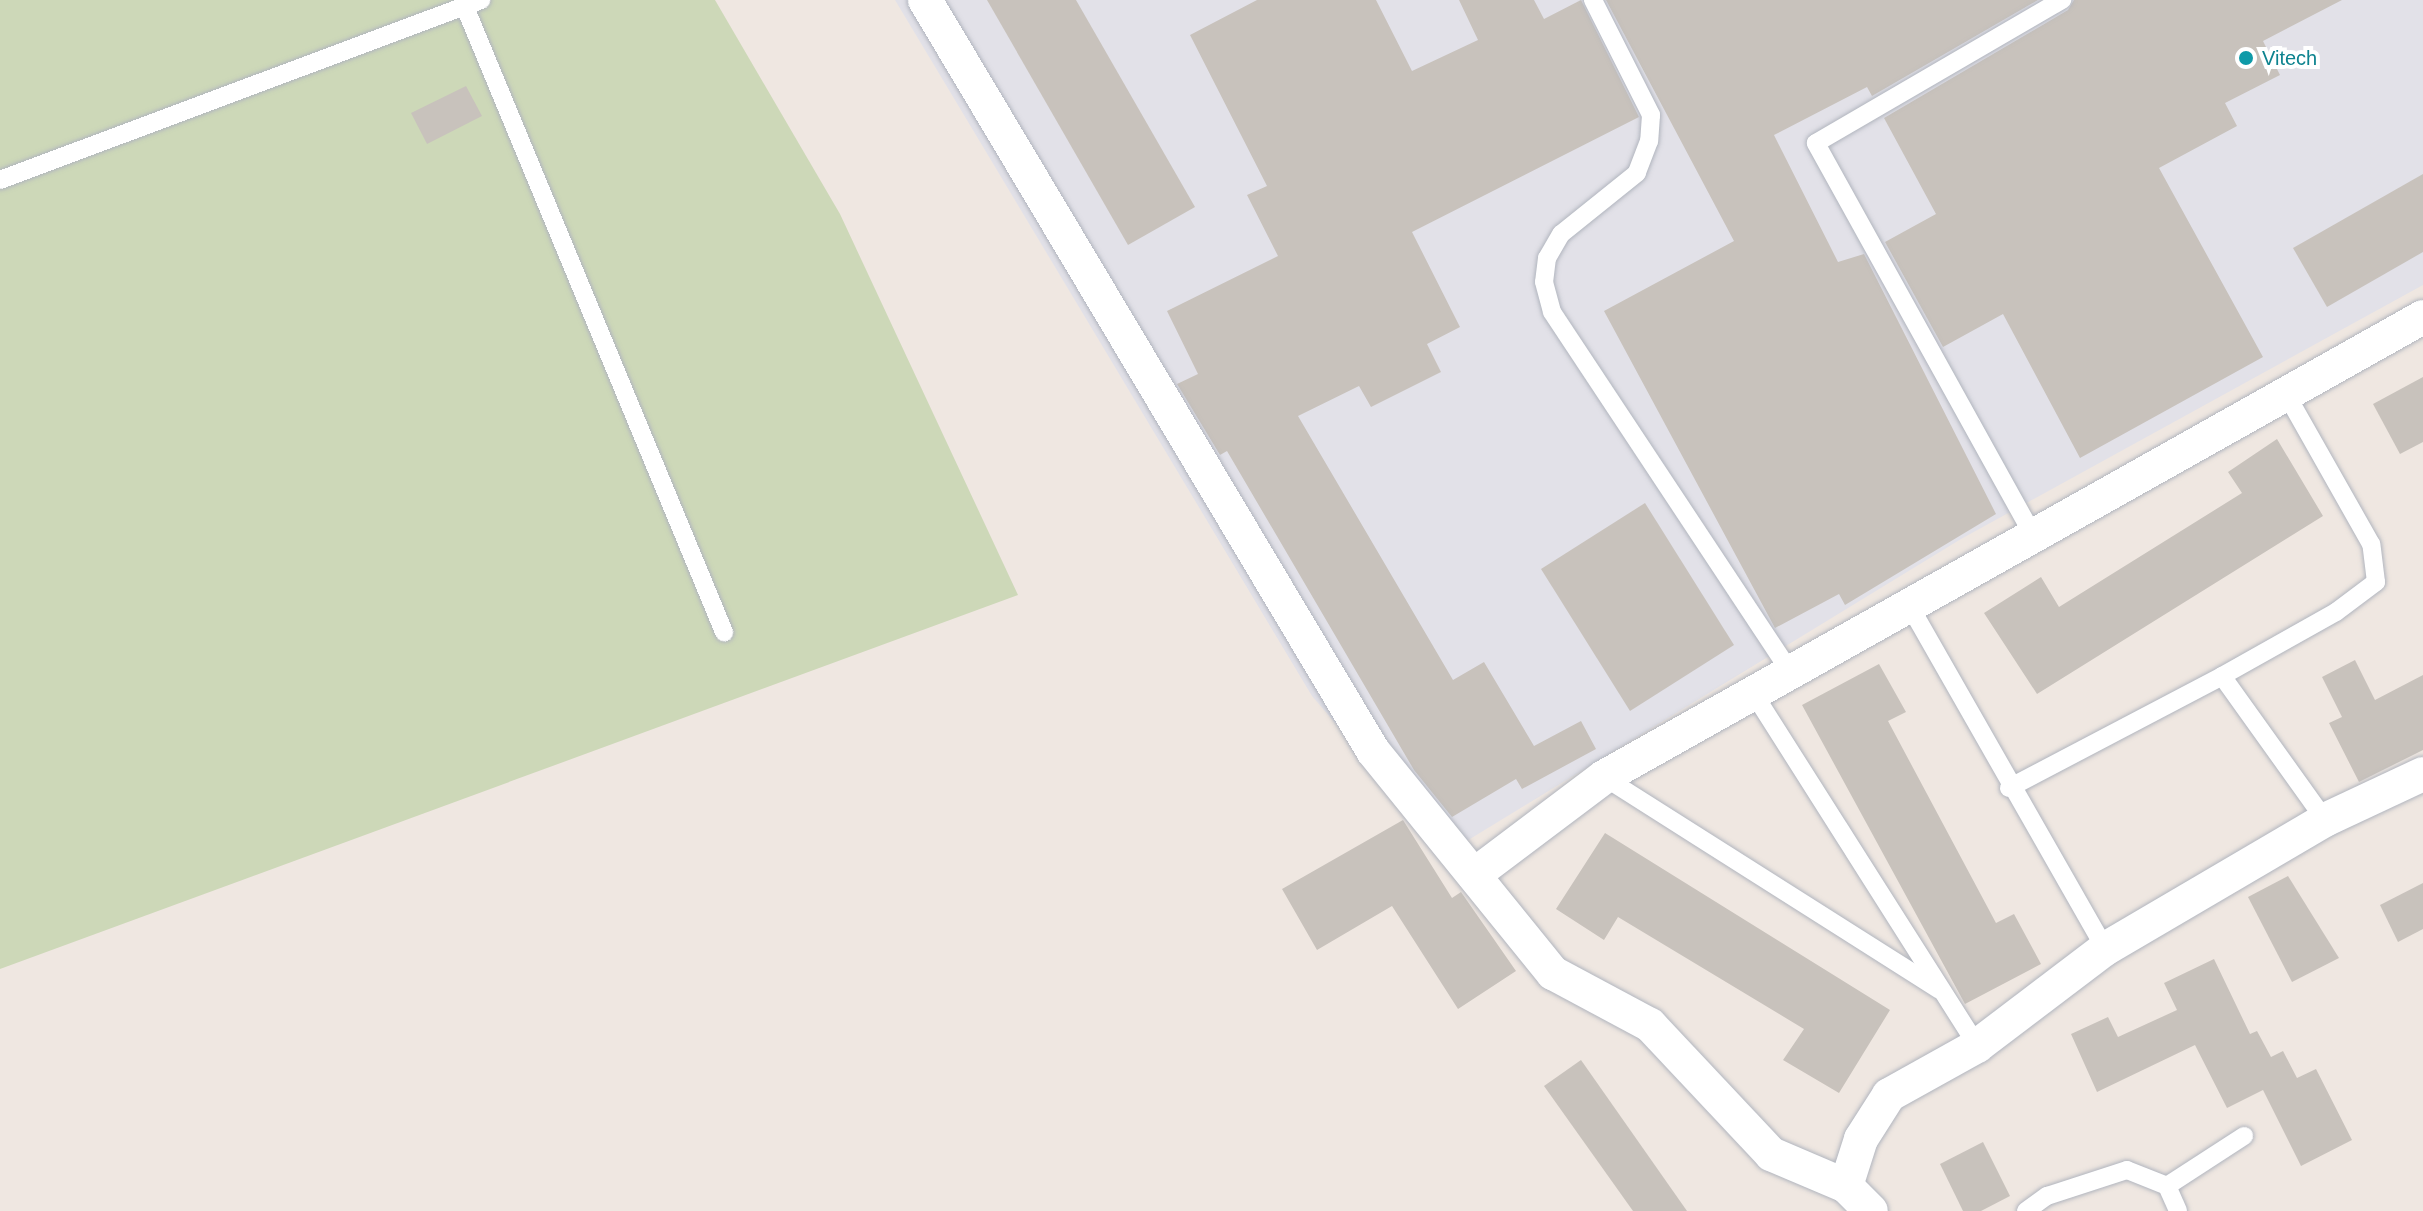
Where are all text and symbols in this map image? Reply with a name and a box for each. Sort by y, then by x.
place label: Vitech [2262,46,2317,70]
marker: Vitech [2237,49,2255,67]

